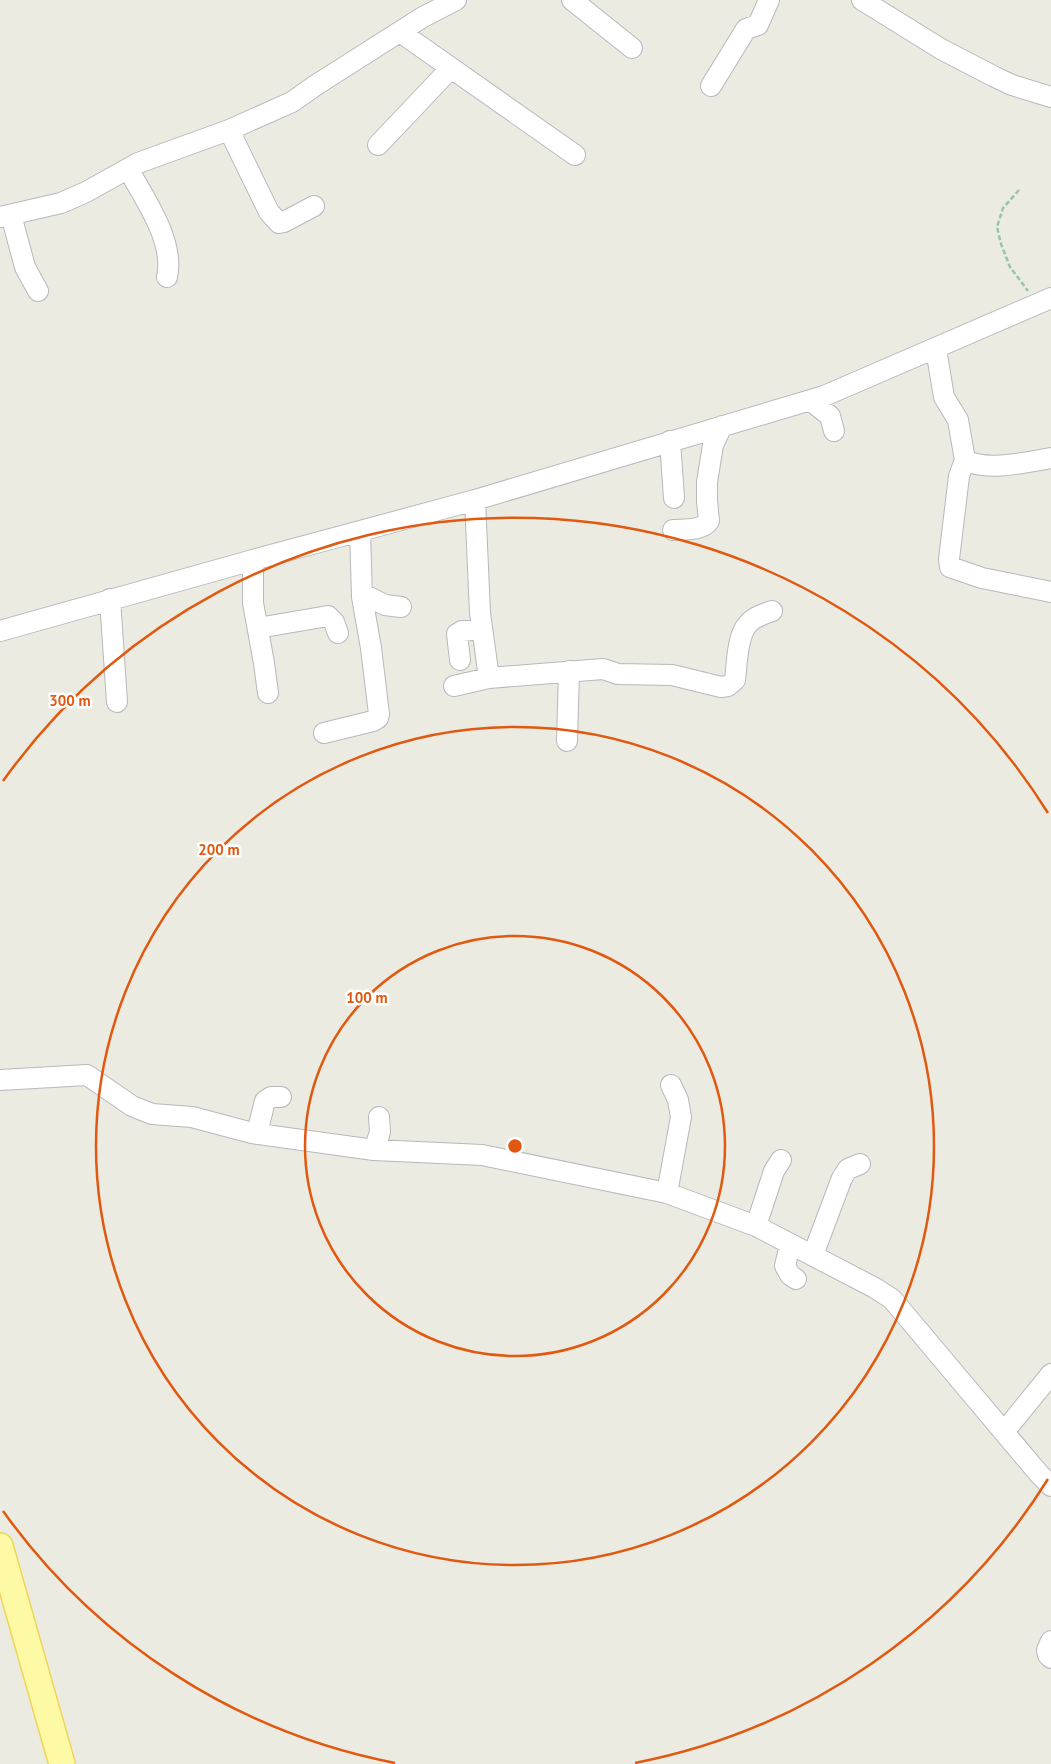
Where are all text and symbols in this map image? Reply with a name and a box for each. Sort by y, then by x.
text: 300 m [49,691,91,710]
text: 200 m [198,840,240,859]
text: 100 m [346,988,388,1007]
centre of rings [506,1137,524,1155]

